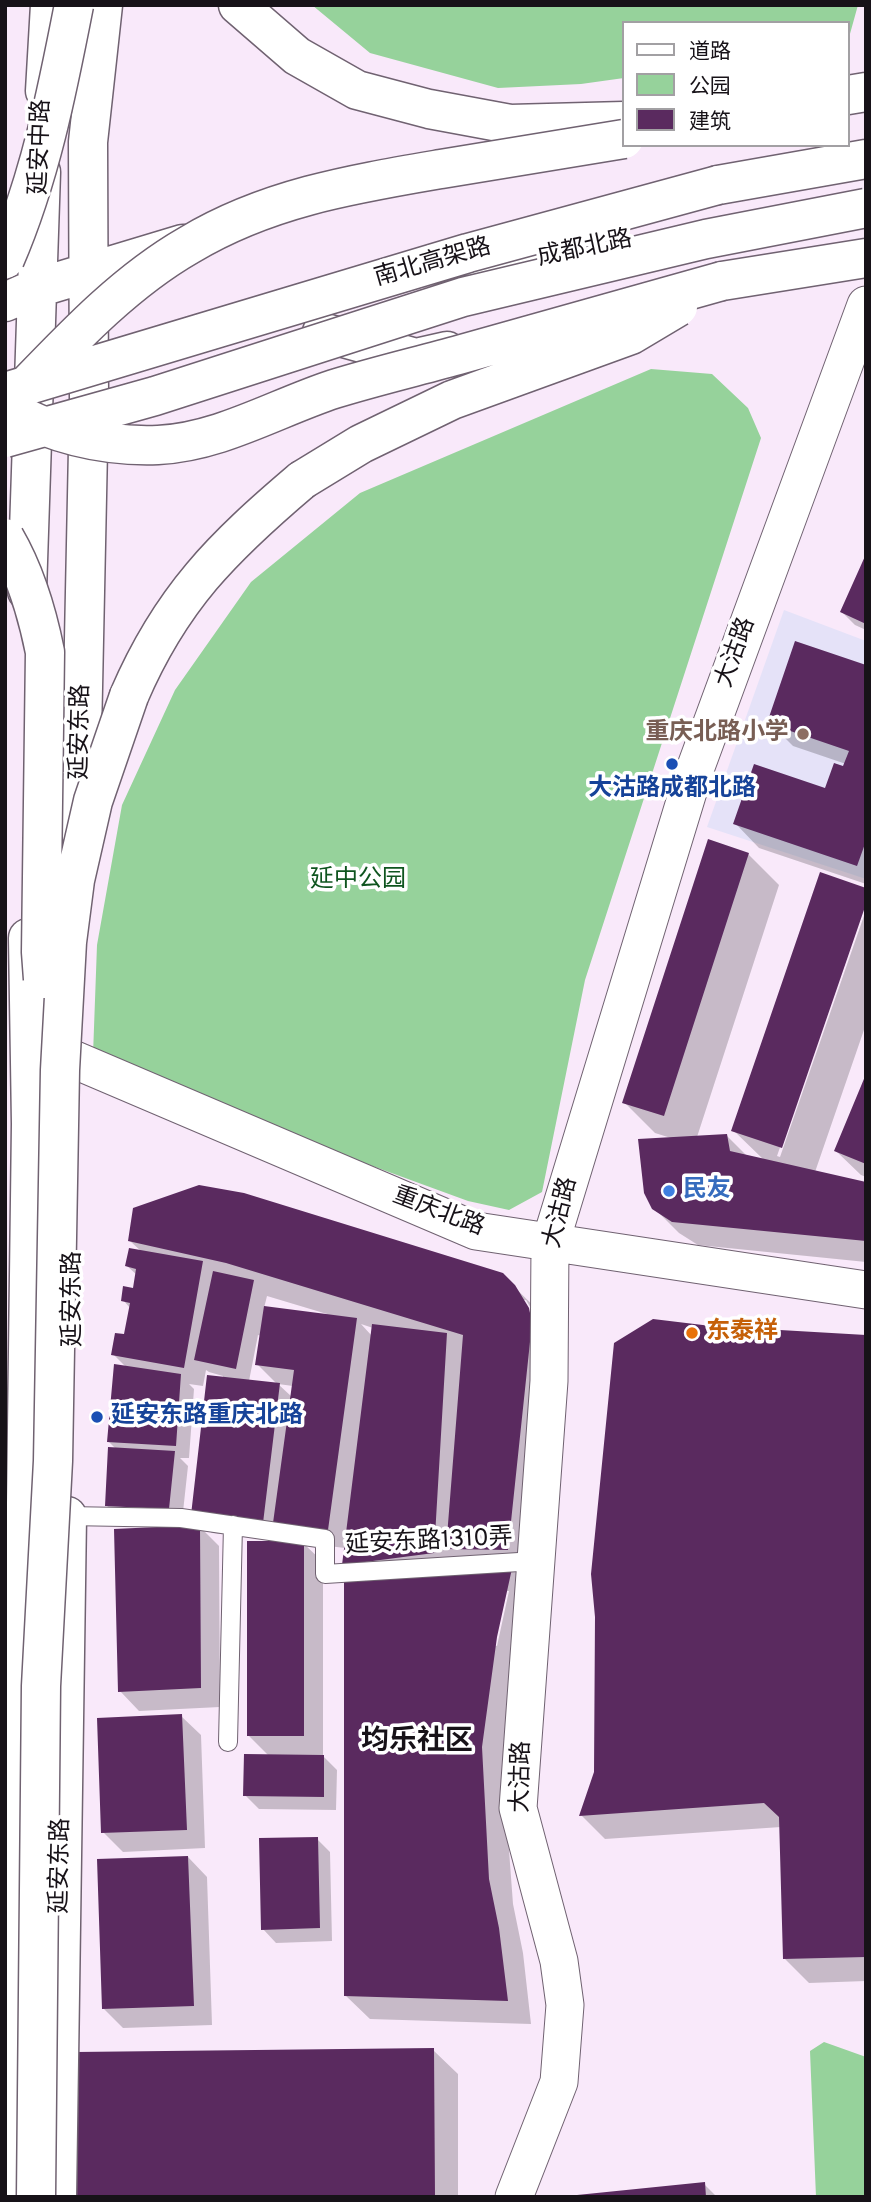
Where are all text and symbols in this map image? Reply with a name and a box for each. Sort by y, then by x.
legend [622,21,850,147]
text: 道路 [689,39,731,66]
text: 公园 [689,74,731,101]
street label: 延安中路 [26,99,58,195]
text: 建筑 [689,109,731,136]
street label: 成都北路 [535,226,635,274]
street label: 南北高架路 [371,234,495,294]
street label: 大沽路 [711,614,763,692]
street label: 延安东路 [67,684,97,780]
place label: 重庆北路小学 [645,720,789,748]
marker: 重庆北路小学 [795,726,811,742]
marker: 大沽路成都北路 [664,756,680,772]
place label: 大沽路成都北路 [588,776,756,804]
park label: 延中公园 [310,867,406,895]
street label: 大沽路 [539,1175,585,1251]
place label: 民友 [683,1177,731,1205]
street label: 重庆北路 [388,1182,488,1244]
marker: 民友 [661,1183,677,1199]
street label: 延安东路 [60,1251,88,1347]
place label: 东泰祥 [706,1319,778,1347]
marker: 东泰祥 [684,1325,700,1341]
place label: 延安东路重庆北路 [111,1403,303,1431]
marker: 延安东路重庆北路 [89,1409,105,1425]
street label: 延安东路1310弄 [345,1524,513,1562]
district label: 均乐社区 [361,1726,473,1760]
street label: 大沽路 [508,1741,538,1813]
street label: 延安东路 [47,1818,77,1914]

